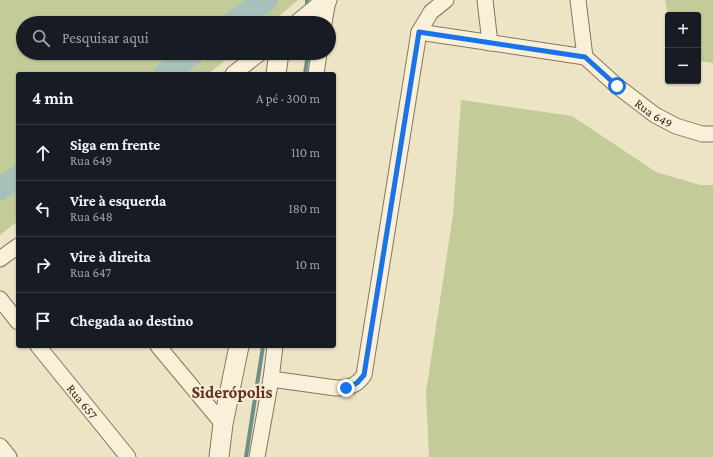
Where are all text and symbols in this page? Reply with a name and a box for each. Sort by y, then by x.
map controls [665,12,701,84]
button: + [665,12,701,48]
search box [16,16,336,60]
icon: search [30,27,52,49]
text: Pesquisar aqui [62,30,149,46]
button: − [665,48,701,84]
route start [608,77,626,95]
text: 4 min [32,89,74,108]
text: A pé · 300 m [256,91,320,106]
street label: Rua 649 [632,95,676,131]
text: Siga em frente [70,137,160,153]
icon: ahead [32,142,54,164]
text: 110 m [291,145,320,160]
text: Rua 649 [70,153,112,168]
text: Vire à esquerda [70,193,166,209]
icon: left [32,198,54,220]
text: 180 m [288,201,320,216]
text: Rua 648 [70,209,113,224]
text: Vire à direita [70,249,151,265]
icon: right [32,254,54,276]
text: 10 m [295,257,320,272]
text: Rua 647 [70,265,111,280]
icon: arrive [32,310,54,332]
text: Chegada ao destino [70,313,193,329]
route end [337,379,355,397]
street label: Rua 657 [64,381,101,422]
district label: Siderópolis [192,383,273,402]

